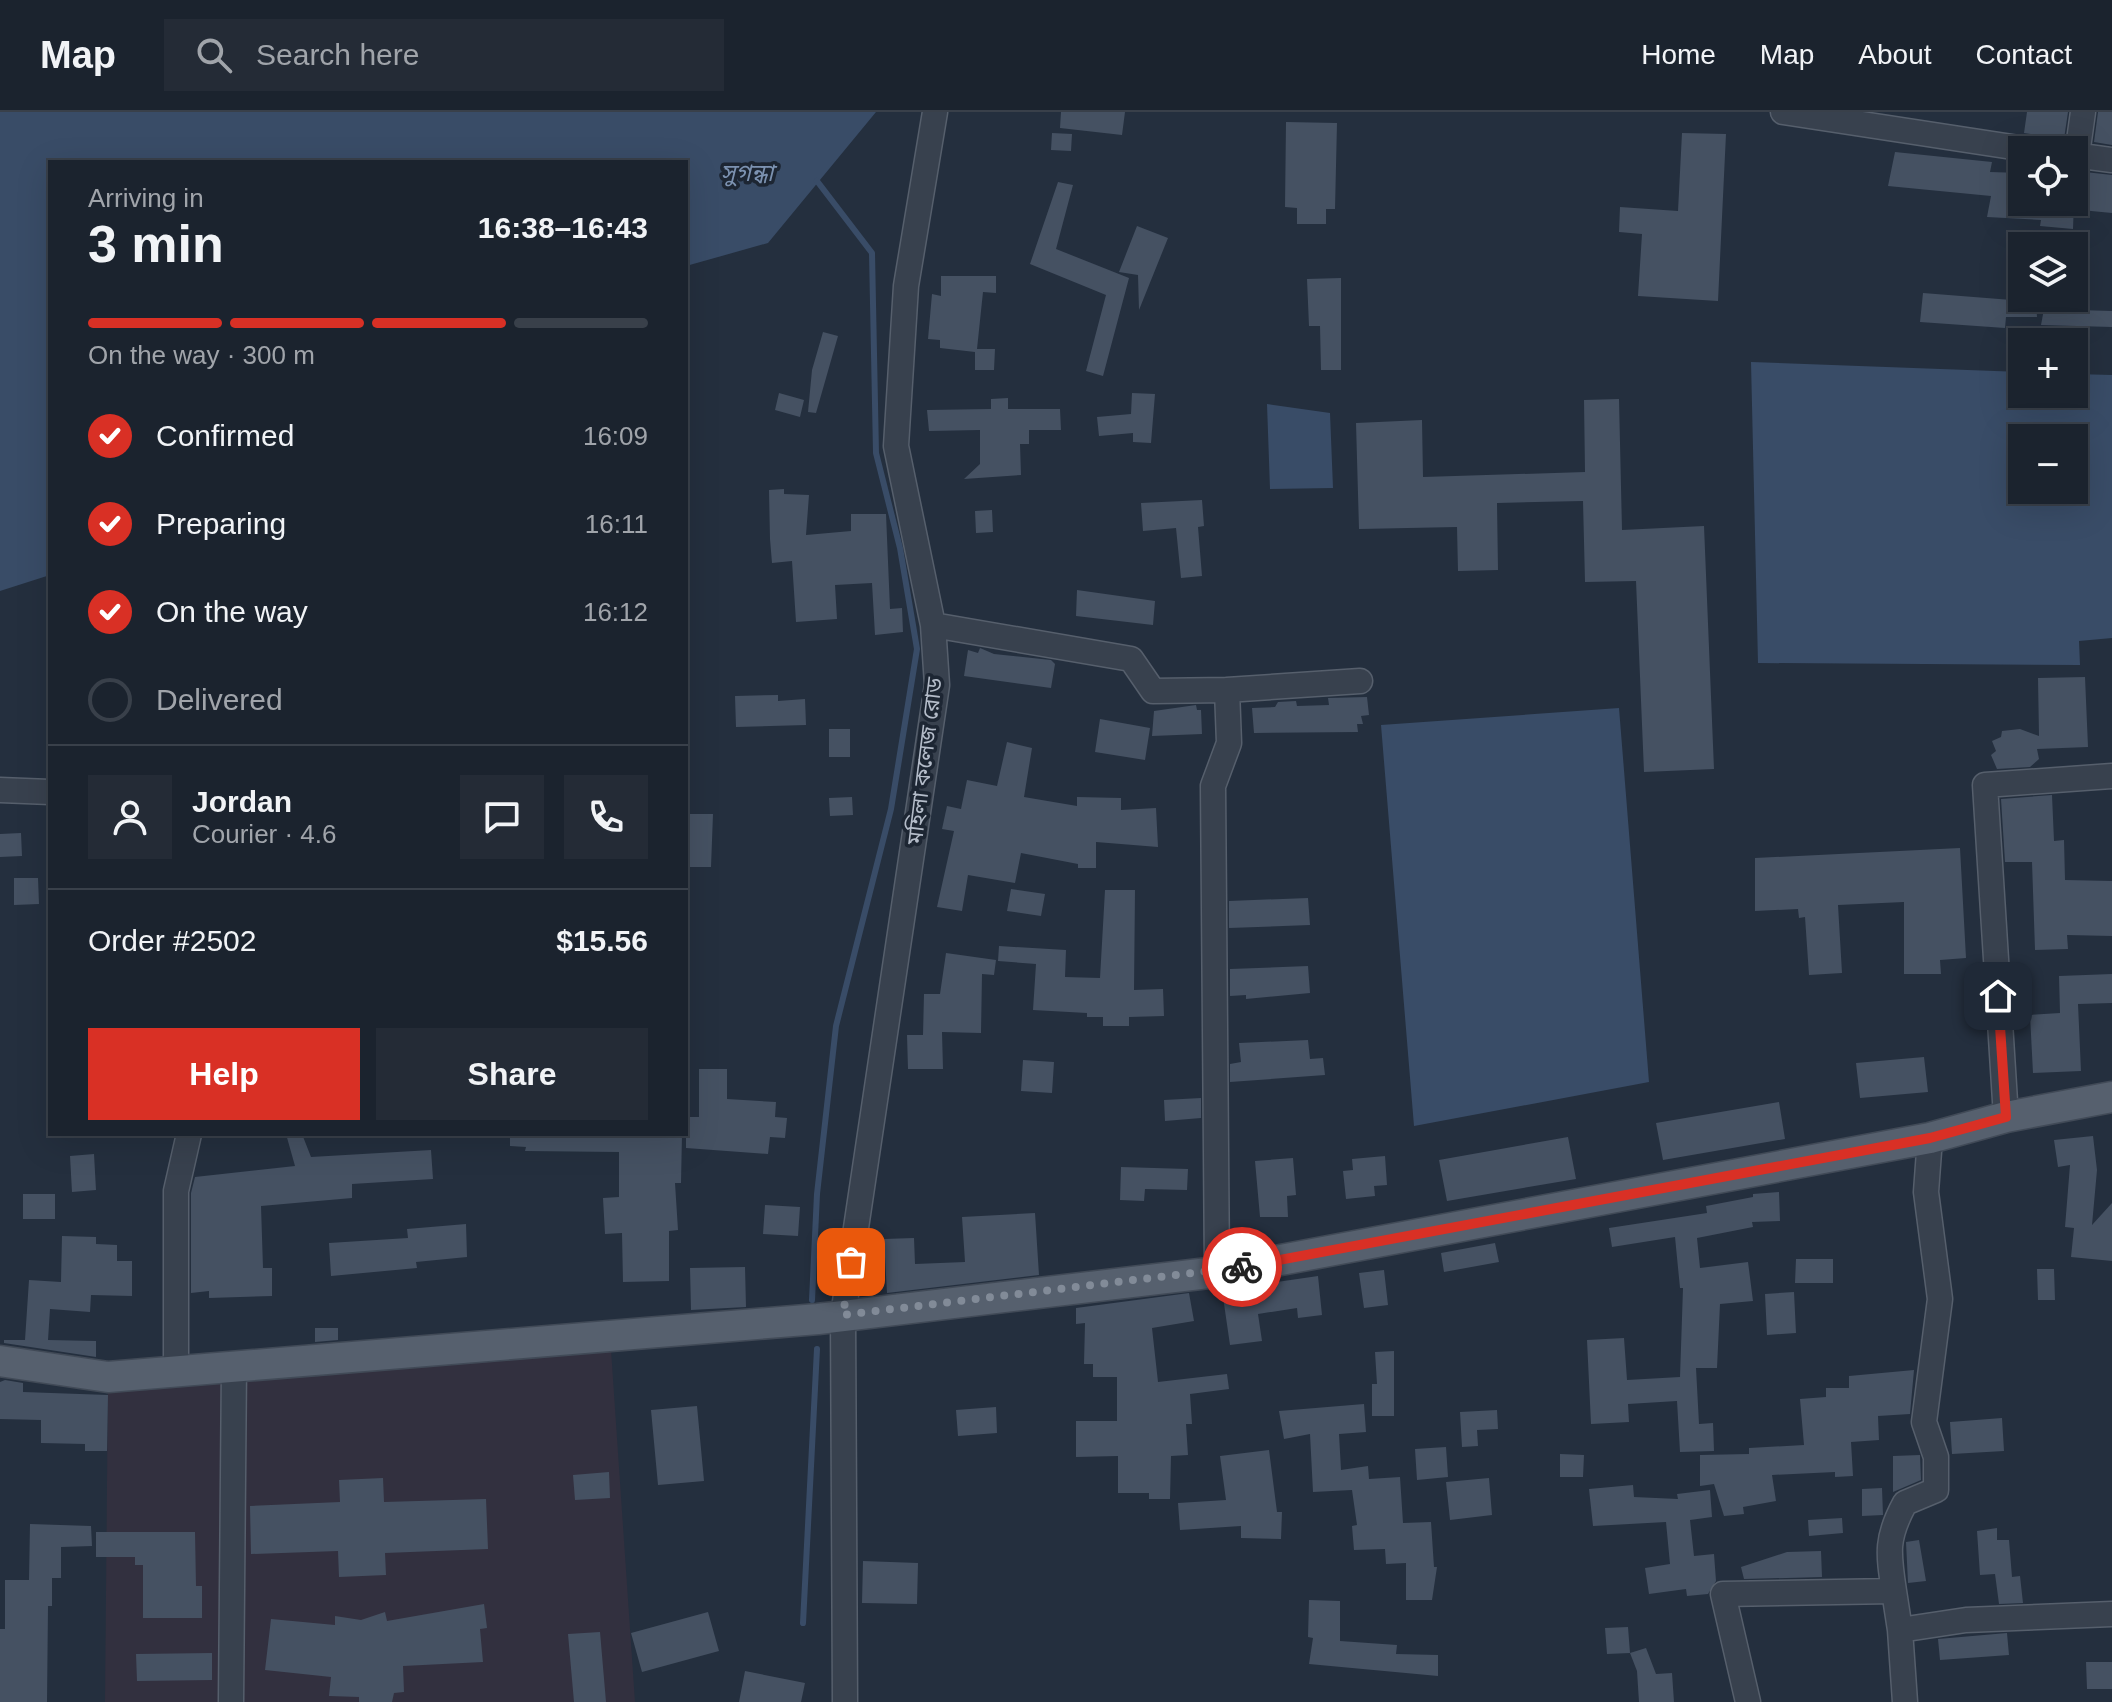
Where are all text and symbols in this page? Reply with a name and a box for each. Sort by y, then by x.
search box [164,19,724,91]
icon: search [192,33,236,77]
text: Map [40,34,116,76]
text: Search here [256,38,419,71]
text: Home [1641,39,1716,70]
text: Map [1760,39,1814,70]
text: About [1858,39,1932,70]
text: Contact [1976,39,2072,70]
map controls [2008,136,2088,504]
button: locate [2008,136,2088,216]
water label: সুগন্ধা [721,159,778,187]
text: Arriving in [88,183,204,213]
text: 16:38–16:43 [478,211,648,244]
text: 3 min [88,215,224,273]
button: layers [2008,232,2088,312]
button: + [2008,328,2088,408]
text: On the way · 300 m [88,340,315,370]
icon: check [88,414,132,458]
text: Confirmed [156,419,294,452]
text: 16:09 [583,421,648,451]
button: − [2008,424,2088,504]
icon: check [88,502,132,546]
text: Preparing [156,507,286,540]
text: 16:11 [585,509,648,539]
icon: check [88,590,132,634]
text: On the way [156,595,308,628]
text: 16:12 [583,597,648,627]
street label: মহিলা কলেজ রোড [902,676,947,847]
text: Delivered [156,683,283,716]
button: person [88,775,172,859]
button: chat [460,775,544,859]
button: phone [564,775,648,859]
text: Jordan [192,785,292,818]
text: Courier · 4.6 [192,819,337,849]
text: Order #2502 [88,924,256,957]
text: $15.56 [556,924,648,957]
pin [1964,962,2032,1030]
icon: home [1976,974,2020,1018]
button: Help [88,1028,360,1120]
button: Share [376,1028,648,1120]
courier [1202,1227,1282,1307]
pin [817,1228,885,1296]
icon: bag [829,1240,873,1284]
icon: bike [1220,1245,1264,1289]

